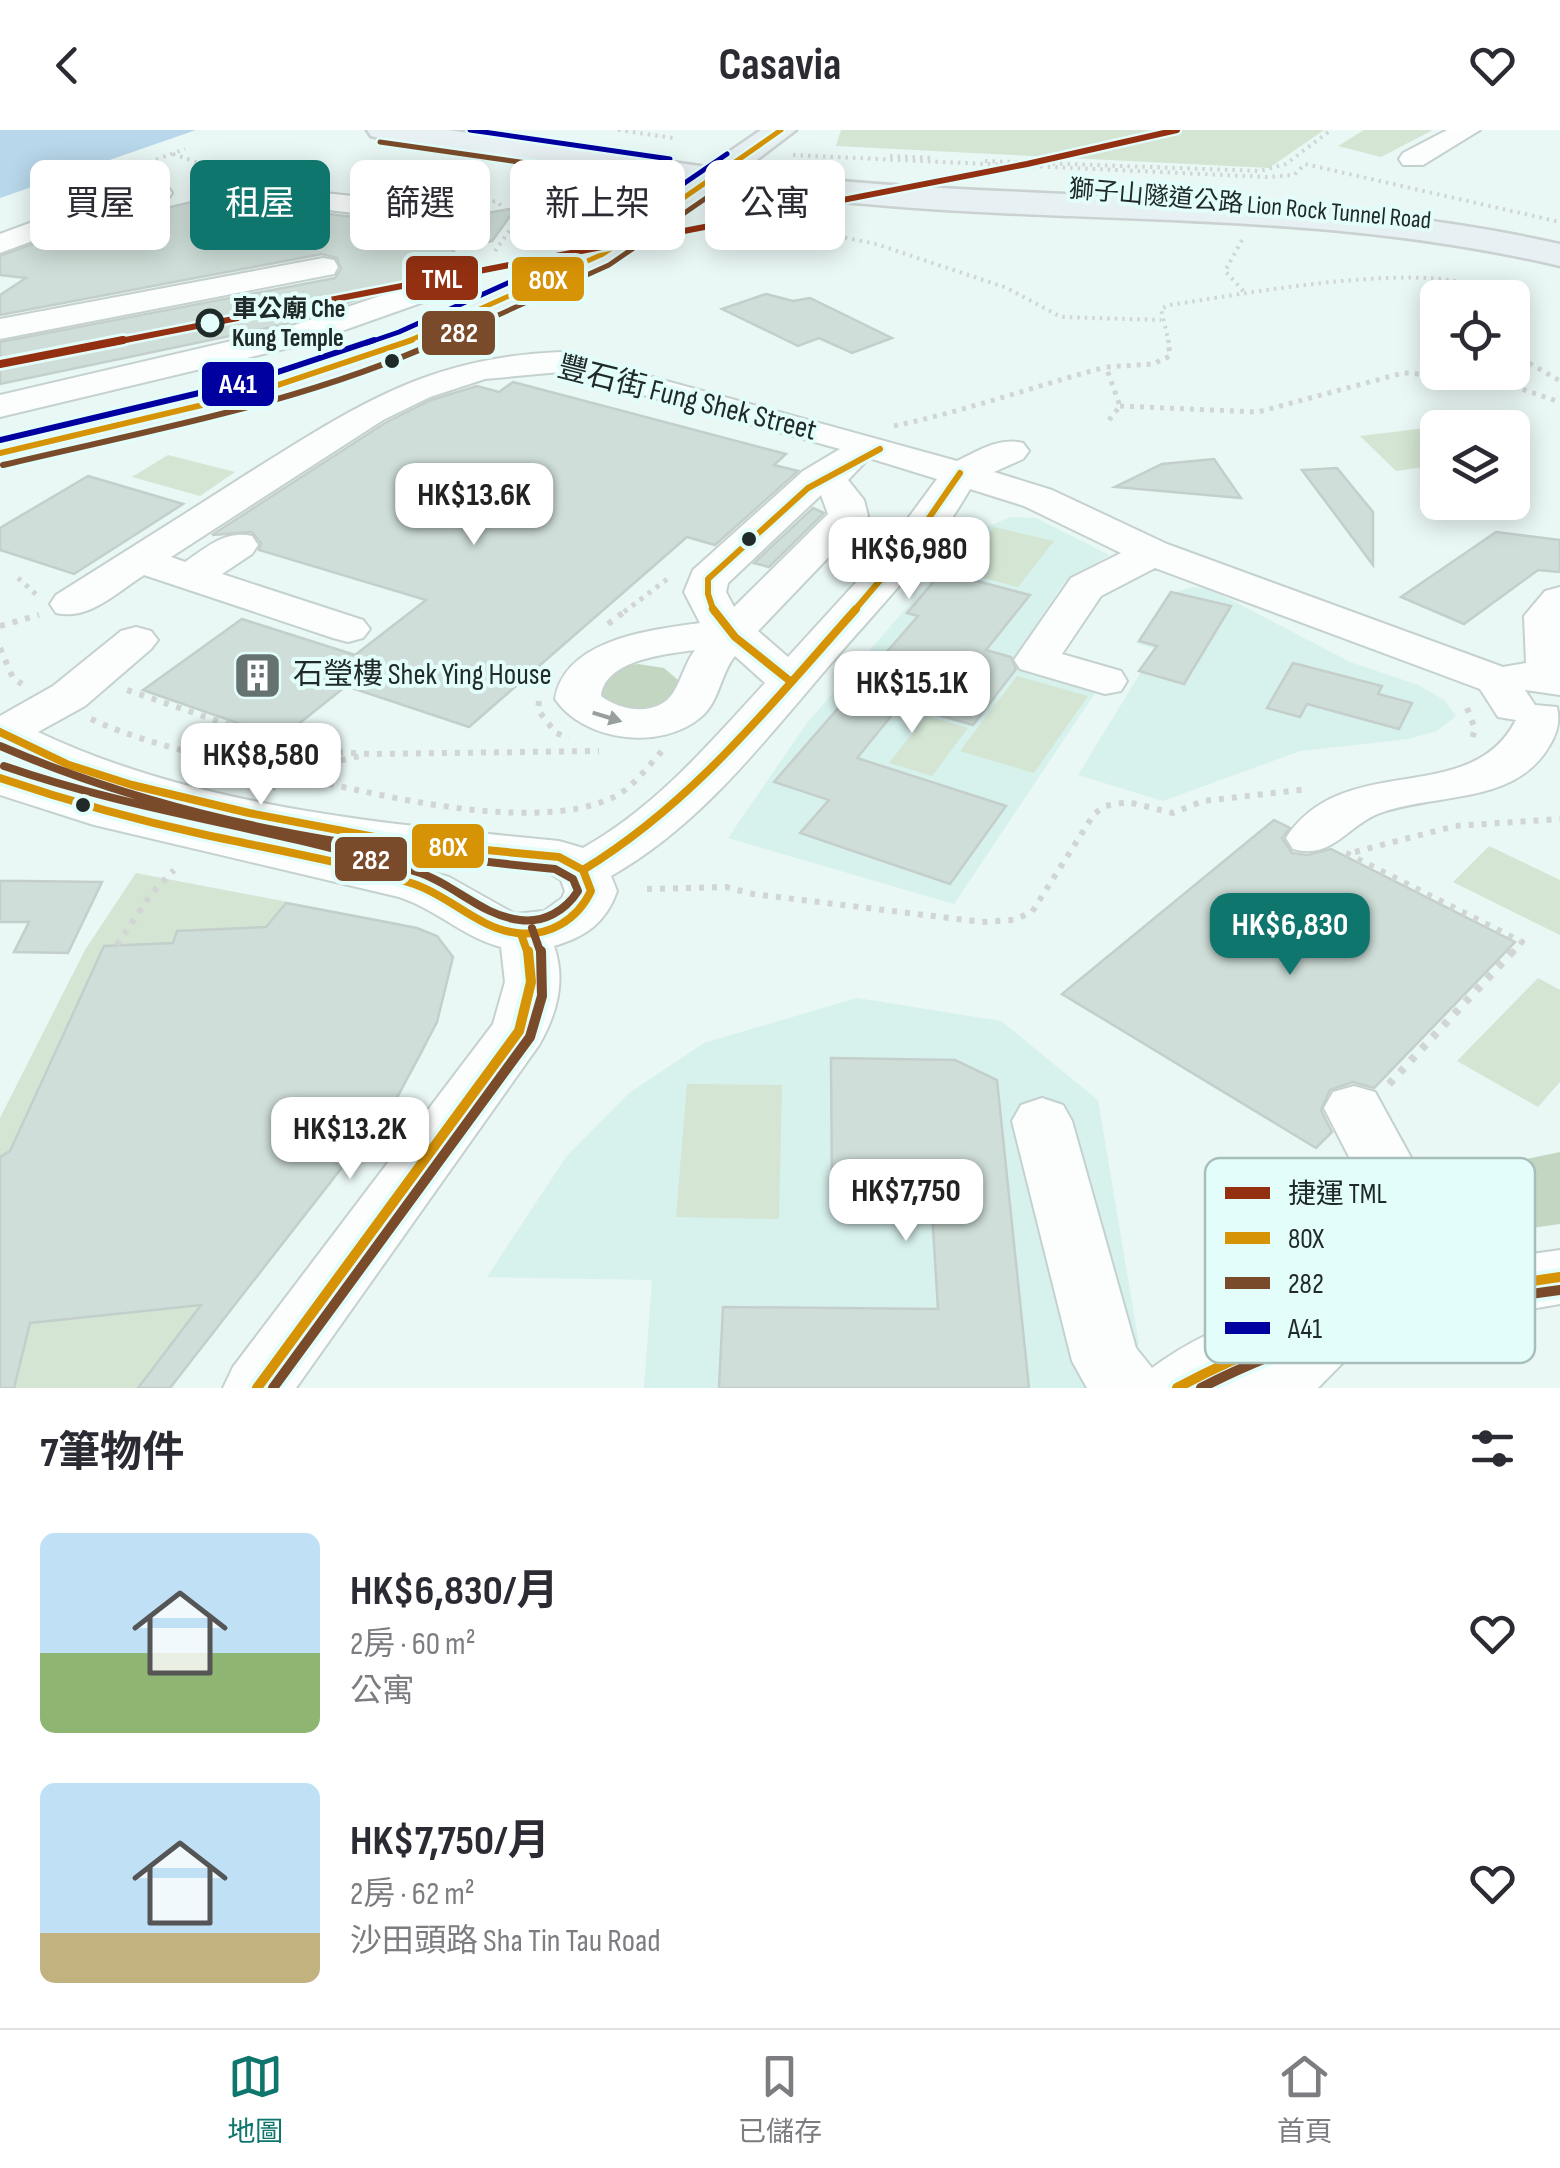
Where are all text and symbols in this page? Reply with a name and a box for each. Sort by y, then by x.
icon: back [40,38,95,93]
text: Casavia [719,38,841,93]
icon: heart [1465,38,1520,93]
chip: 買屋 [30,160,170,250]
chip: 租屋 [190,160,330,250]
chip: 篩選 [350,160,490,250]
chip: 新上架 [510,160,685,250]
chip: 公寓 [705,160,845,250]
street label: 獅子山隧道公路 Lion Rock Tunnel Road [1068,174,1432,236]
line badge: TML [404,254,480,302]
line badge: 80X [510,255,586,303]
text: TML [422,263,462,296]
text: 80X [528,264,569,297]
map controls [1420,280,1530,520]
button: locate [1420,280,1530,390]
place label: 車公廟 Che Kung Temple [232,294,346,354]
line badge: 282 [420,309,497,357]
marker: 車公廟 Che Kung Temple [197,310,223,336]
text: 282 [440,317,478,350]
street label: 豐石街 Fung Shek Street [554,349,820,449]
unlabelled marker [382,351,402,371]
line badge: A41 [200,360,276,408]
text: A41 [218,368,257,401]
button: layers [1420,410,1530,520]
pin: HK$13.6K [371,463,577,548]
text: HK$13.6K [417,476,531,515]
pin: HK$6,980 [806,517,1012,602]
unlabelled marker [739,529,759,549]
text: HK$6,980 [851,530,967,569]
building icon: 石瑩樓 Shek Ying House [232,649,284,701]
pin: HK$15.1K [809,651,1015,736]
place label: 石瑩樓 Shek Ying House [293,657,552,693]
text: HK$15.1K [856,664,968,703]
one-way arrow [593,710,623,725]
pin: HK$8,580 [158,723,364,808]
text: HK$8,580 [203,736,319,775]
unlabelled marker [73,795,93,815]
line badge: 80X [410,822,486,870]
text: 80X [428,831,469,864]
line badge: 282 [333,835,409,883]
text: 282 [352,844,390,877]
pin: HK$6,830 [1187,893,1393,978]
text: HK$6,830 [1232,906,1348,945]
pin: HK$13.2K [247,1097,453,1182]
text: HK$13.2K [293,1110,407,1149]
legend [1205,1158,1535,1363]
pin: HK$7,750 [803,1159,1009,1244]
text: HK$7,750 [851,1172,961,1211]
text: 捷運 TML [1288,1178,1387,1211]
text: 80X [1288,1223,1324,1256]
text: 282 [1288,1268,1324,1301]
text: A41 [1287,1313,1322,1346]
icon: filters [1465,1421,1520,1476]
text: 7筆物件 [40,1428,184,1479]
text: HK$6,830/月 [350,1566,558,1617]
icon: home [120,1573,240,1693]
icon: heart [1465,1606,1520,1661]
text: 2房 · 60 m² [350,1625,476,1664]
text: 公寓 [350,1672,414,1711]
text: HK$7,750/月 [350,1816,550,1867]
icon: home [120,1823,240,1943]
icon: heart [1465,1856,1520,1911]
text: 2房 · 62 m² [350,1875,475,1914]
text: 沙田頭路 Sha Tin Tau Road [350,1922,661,1961]
tab: 地圖 [227,2049,283,2149]
tab: 已儲存 [738,2049,822,2149]
tab: 首頁 [1277,2049,1333,2149]

